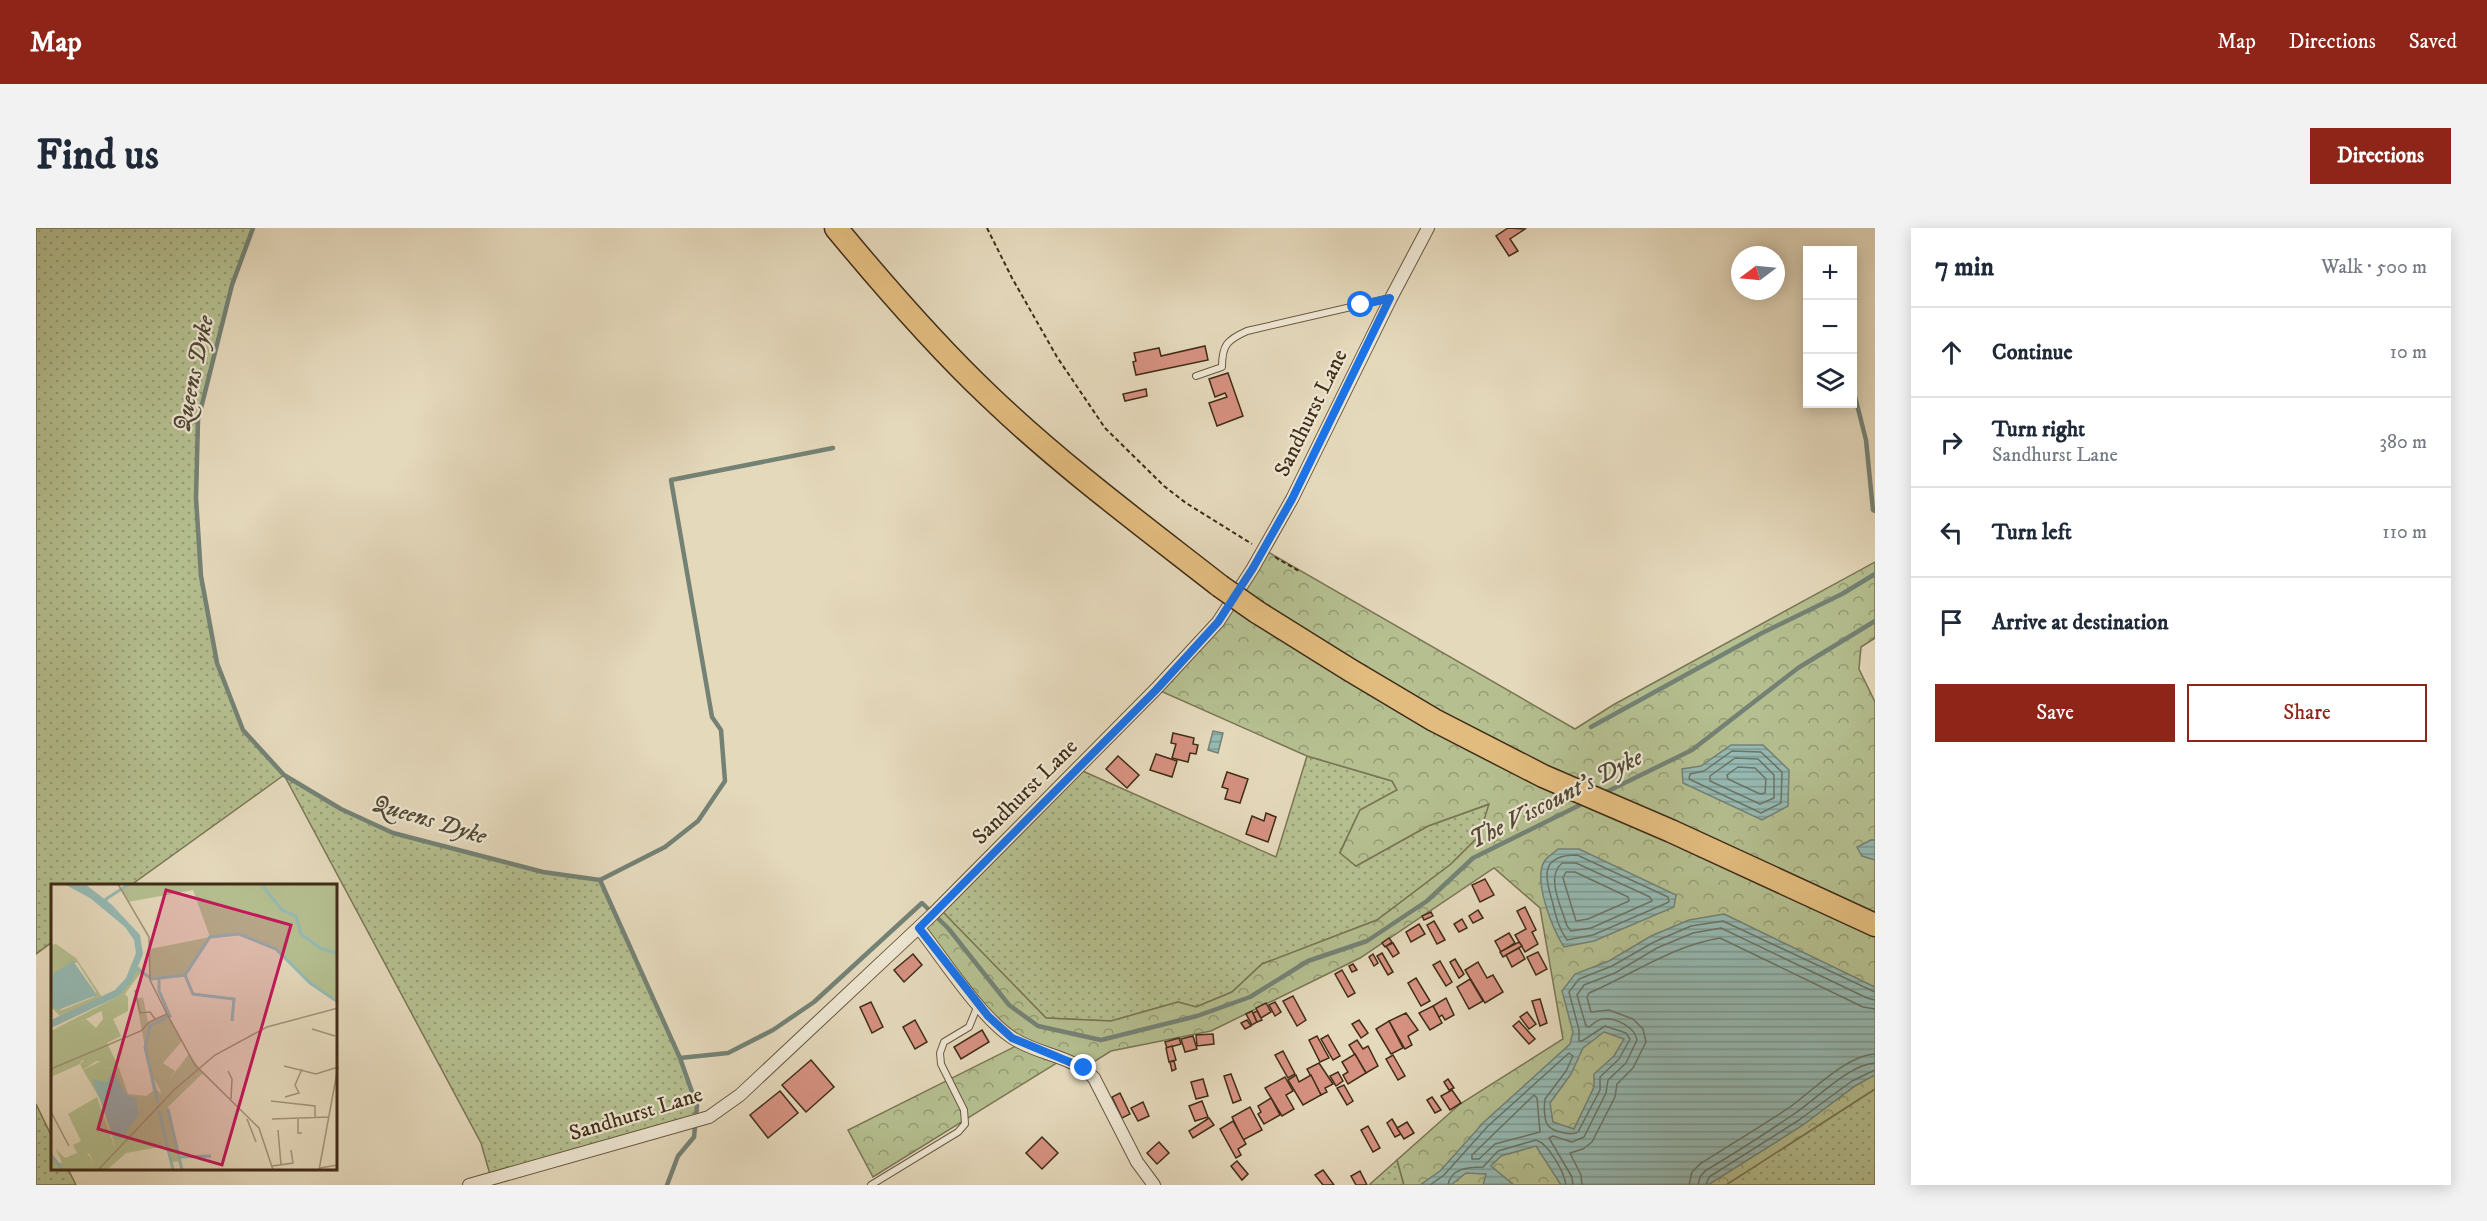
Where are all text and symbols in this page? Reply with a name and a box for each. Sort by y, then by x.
text: Map [30,25,82,60]
text: Map [2217,29,2256,55]
text: Directions [2289,29,2376,55]
text: Saved [2409,29,2457,55]
button: Directions [2310,128,2451,184]
text: Find us [36,130,159,182]
north arrow [1731,246,1785,300]
map controls [1803,246,1857,408]
button: + [1803,246,1857,300]
text: 7 min [1935,251,1994,284]
text: Walk · 500 m [2321,255,2427,280]
route start [1347,291,1373,317]
button: − [1803,300,1857,354]
water label: Queens Dyke [167,312,221,435]
icon: ahead [1935,336,1968,369]
text: Continue [1992,339,2073,366]
text: 10 m [2390,340,2427,365]
street label: Sandhurst Lane [1269,345,1353,481]
button: layers [1803,354,1857,408]
text: Turn right [1992,416,2085,443]
icon: right [1935,426,1968,459]
text: 380 m [2379,430,2427,455]
text: Sandhurst Lane [1992,443,2118,468]
icon: left [1935,516,1968,549]
text: Turn left [1992,519,2072,546]
text: 110 m [2382,520,2427,545]
icon: arrive [1935,606,1968,639]
text: Arrive at destination [1992,609,2169,636]
button: Save [1935,684,2175,742]
button: Share [2187,684,2427,742]
street label: Sandhurst Lane [967,734,1083,850]
water label: The Viscount's Dyke [1464,742,1648,856]
water label: Queens Dyke [368,788,491,852]
inset map [51,884,338,1170]
route end [1070,1054,1096,1080]
street label: Sandhurst Lane [566,1081,706,1147]

